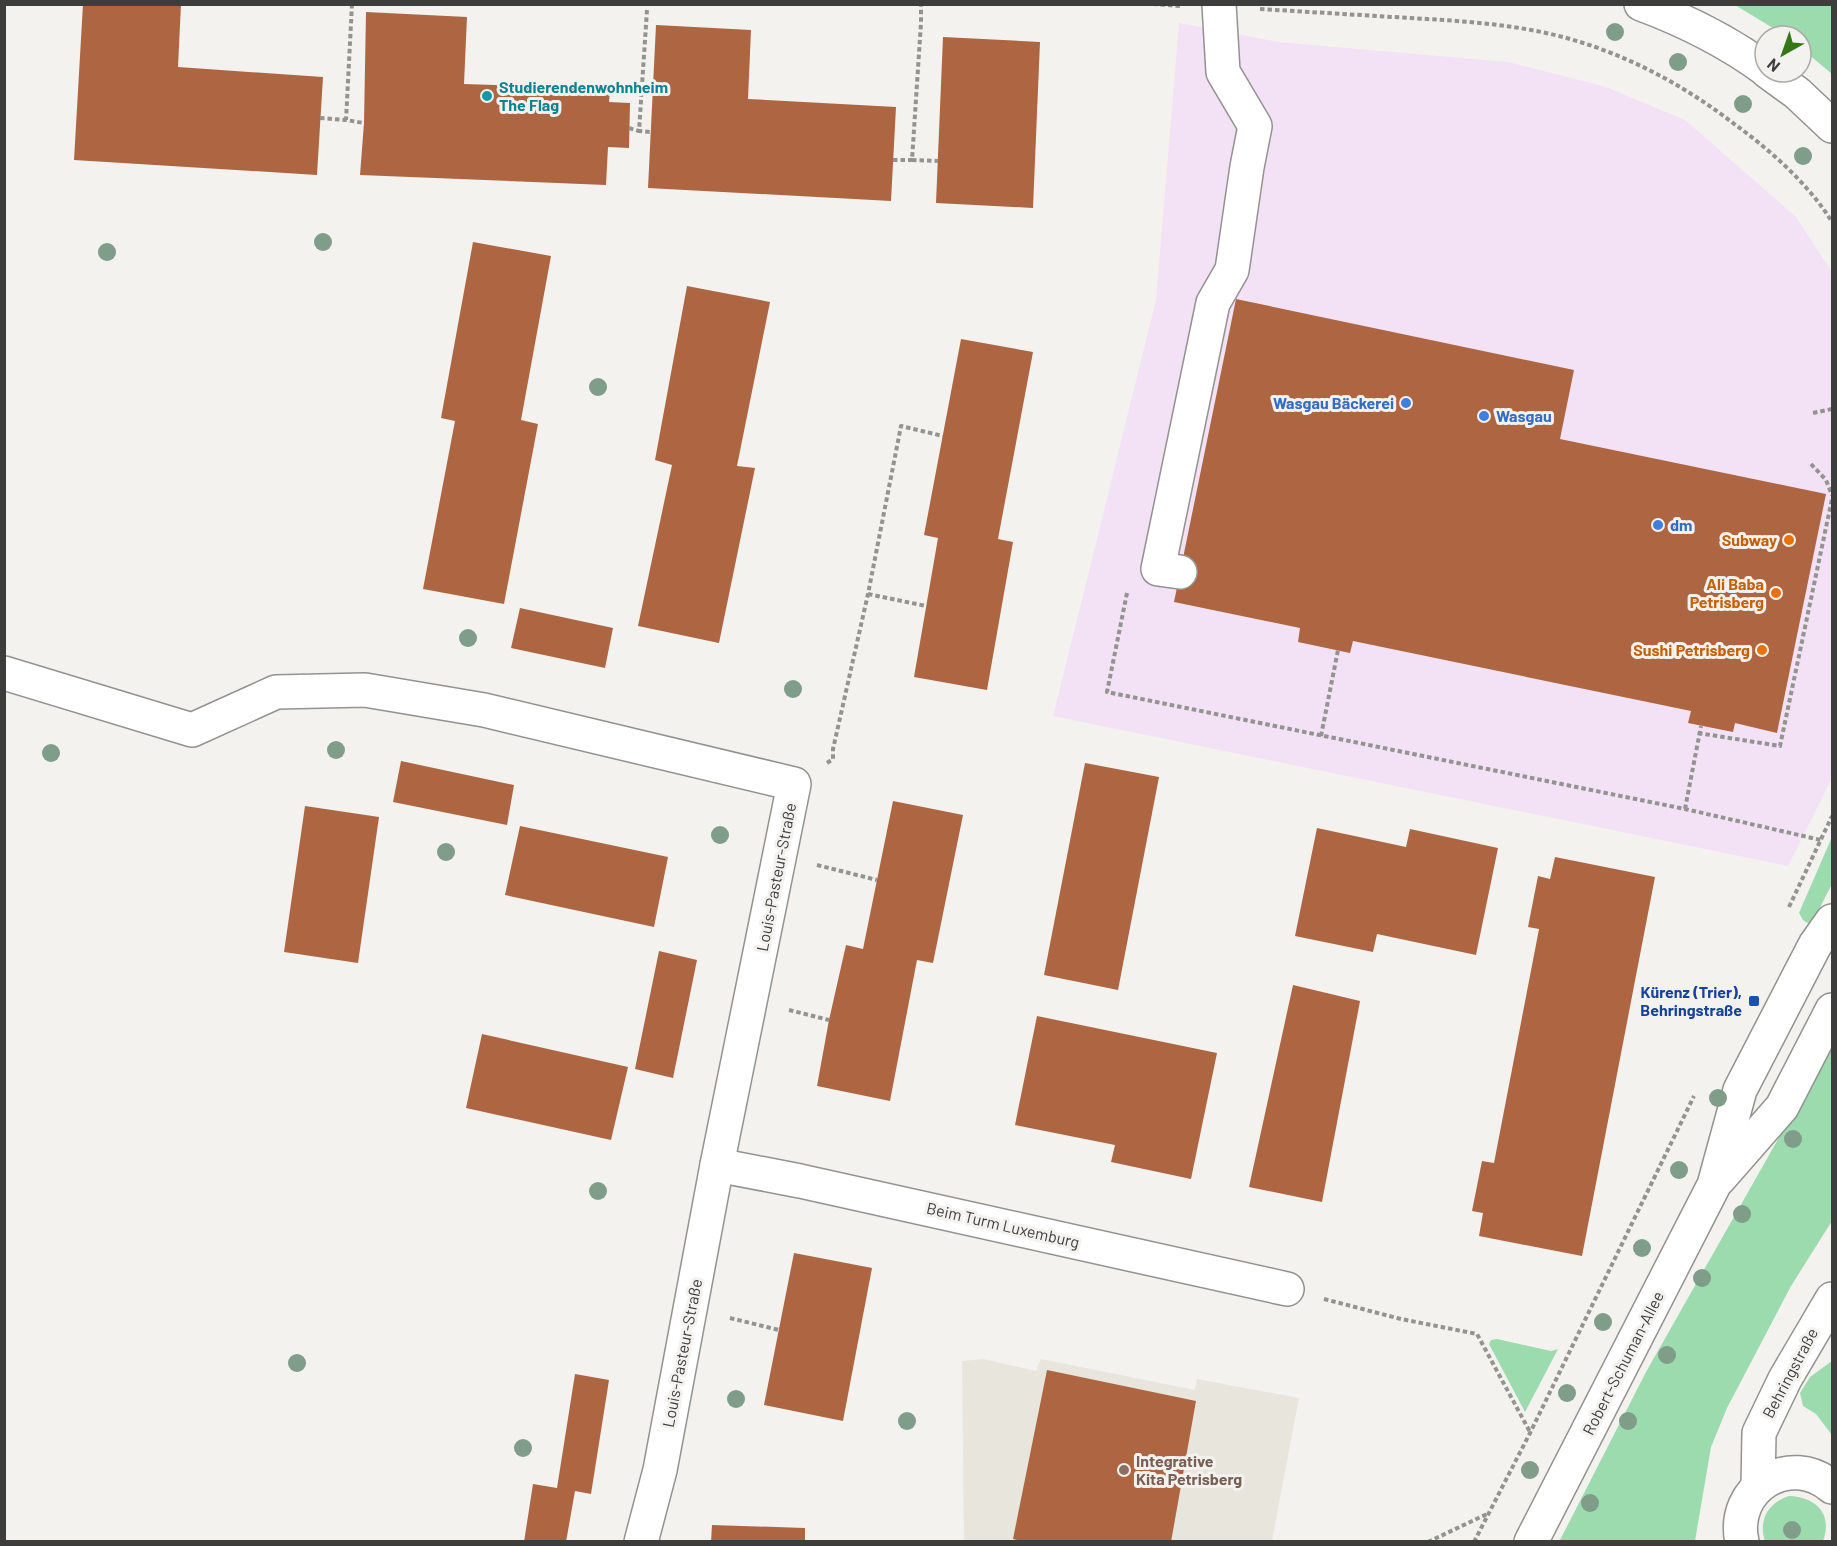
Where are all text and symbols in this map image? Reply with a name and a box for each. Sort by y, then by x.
north arrow [1753,24,1813,84]
text: N [1763,55,1783,77]
place label: Studierendenwohnheim The Flag [499,77,668,114]
marker: Studierendenwohnheim The Flag [480,89,494,103]
place label: Wasgau Bäckerei [1273,393,1394,412]
marker: Wasgau Bäckerei [1399,396,1413,410]
place label: Wasgau [1496,406,1552,425]
marker: Wasgau [1477,409,1491,423]
place label: dm [1670,515,1692,534]
marker: dm [1651,518,1665,532]
place label: Subway [1722,530,1777,549]
marker: Subway [1782,533,1796,547]
place label: Ali Baba Petrisberg [1690,574,1764,611]
marker: Ali Baba Petrisberg [1769,586,1783,600]
place label: Sushi Petrisberg [1633,640,1750,659]
marker: Sushi Petrisberg [1755,643,1769,657]
street label: Louis-Pasteur-Straße [752,801,799,953]
place label: Kürenz (Trier), Behringstraße [1640,982,1742,1019]
marker: Kürenz (Trier), Behringstraße [1747,994,1761,1008]
street label: Beim Turm Luxemburg [925,1198,1082,1251]
street label: Louis-Pasteur-Straße [658,1277,705,1429]
street label: Robert-Schuman-Allee [1578,1288,1667,1438]
street label: Behringstraße [1758,1325,1821,1421]
place label: Integrative Kita Petrisberg [1136,1451,1242,1488]
marker: Integrative Kita Petrisberg [1117,1463,1131,1477]

